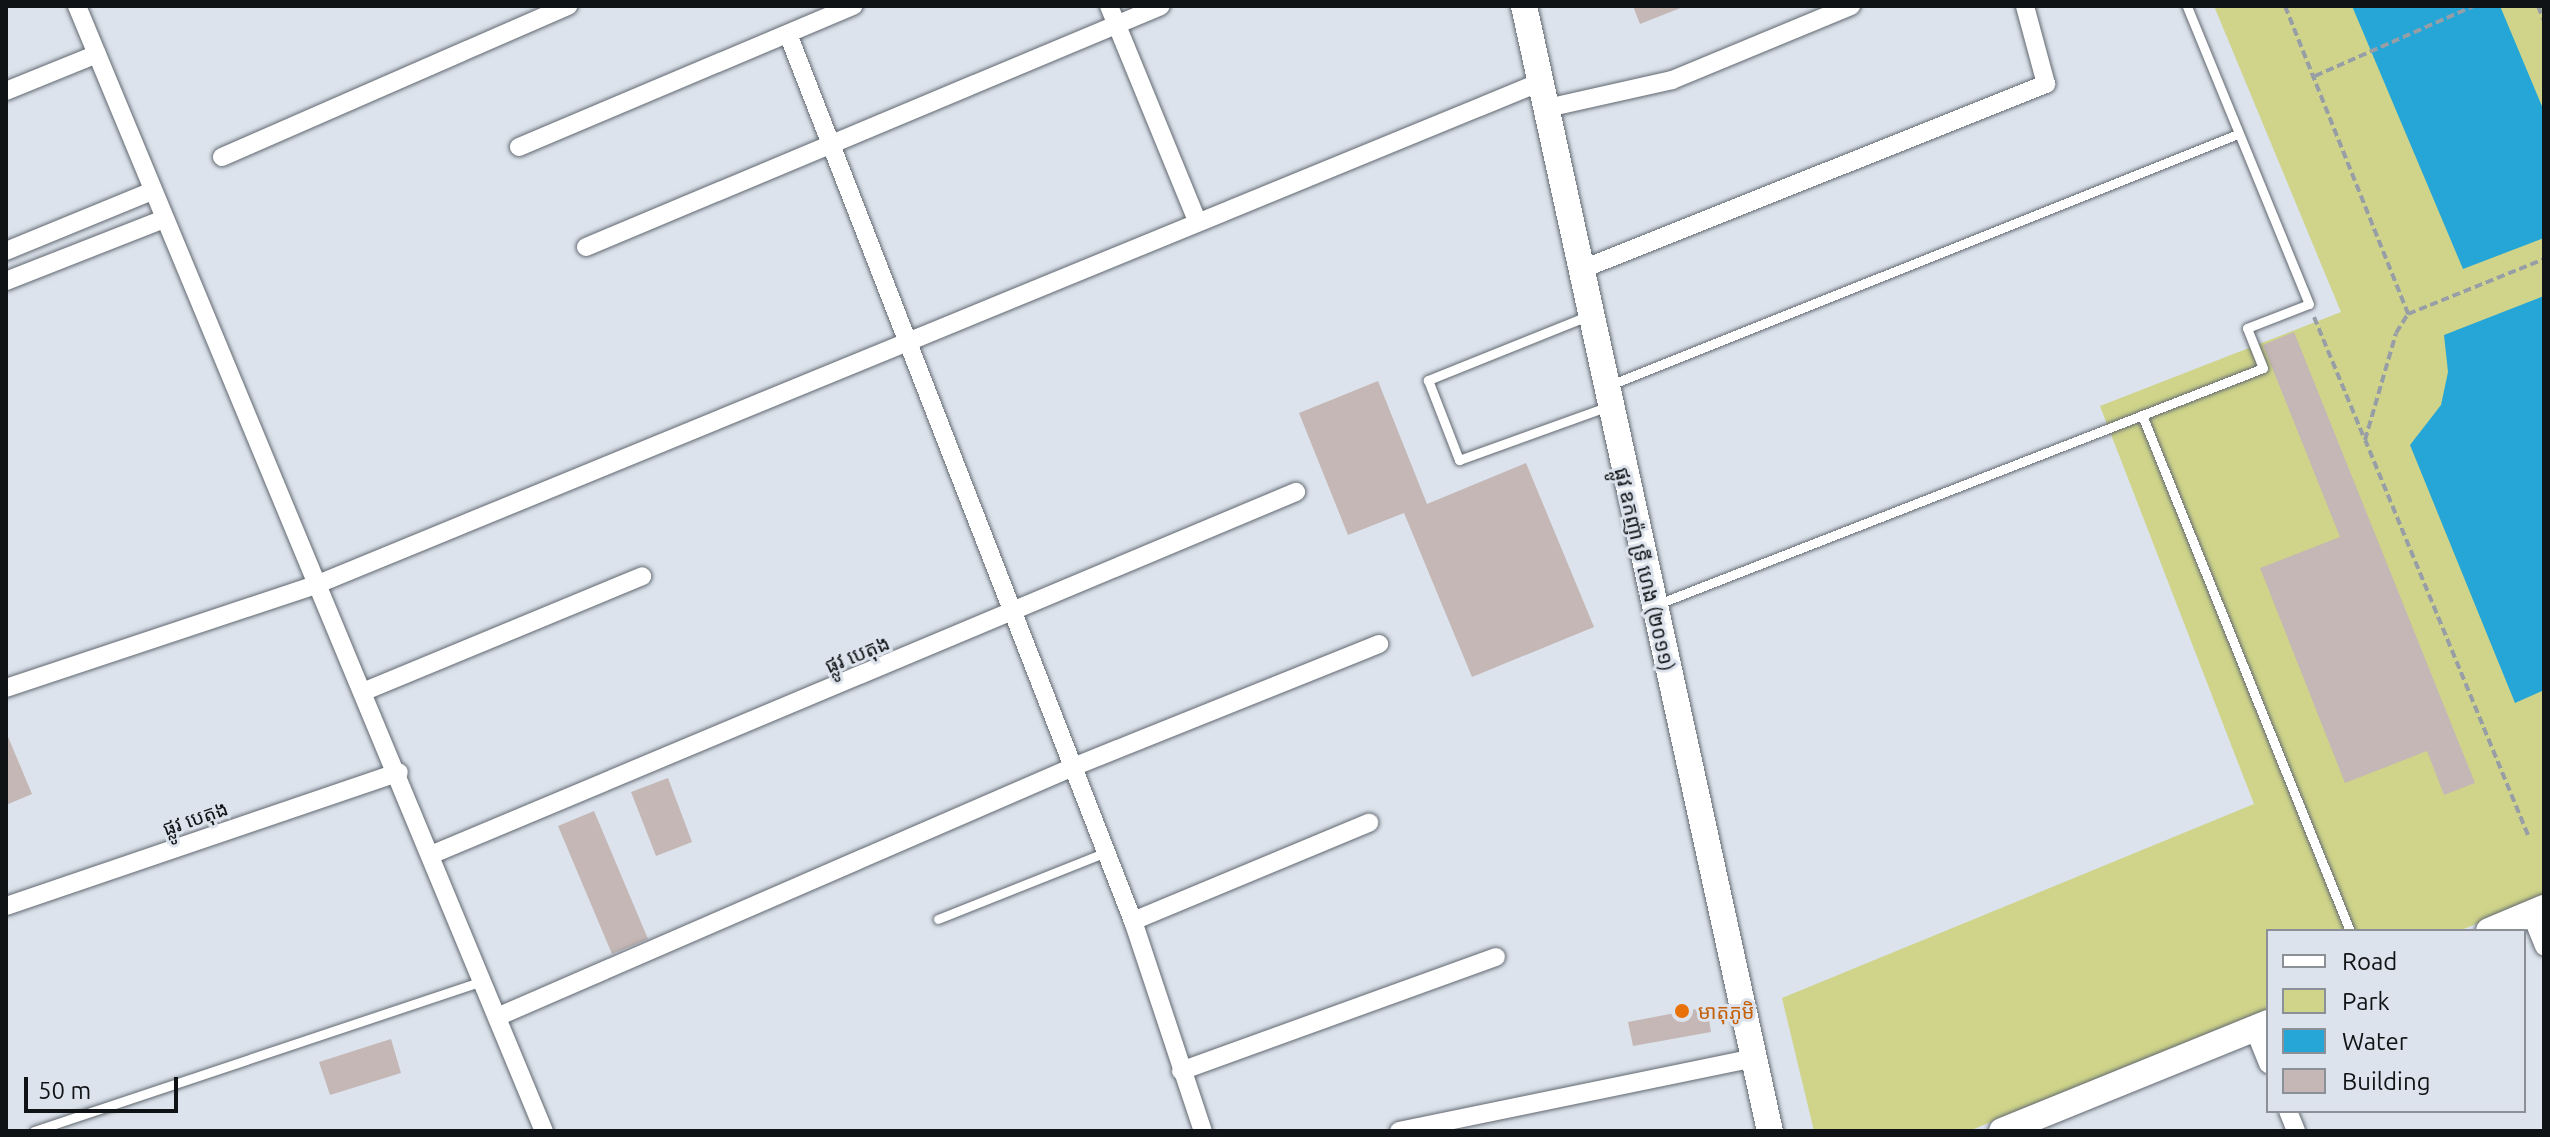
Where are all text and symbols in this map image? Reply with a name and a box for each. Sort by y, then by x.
street label: ផ្លូវ ឧកញ៉ា ទ្រី ហេង (២០១១) [1610,465,1680,673]
street label: ផ្លូវ បេតុង [821,630,893,678]
street label: ផ្លូវ បេតុង [159,796,231,840]
legend [2266,929,2526,1113]
text: Road [2342,948,2397,975]
text: Park [2342,988,2390,1015]
place label: មាតុភូមិ [1698,999,1755,1023]
marker: មាតុភូមិ [1673,1002,1691,1020]
text: Water [2342,1028,2408,1055]
scale bar [28,1061,182,1111]
text: Building [2342,1068,2430,1095]
text: 50 m [38,1077,91,1104]

